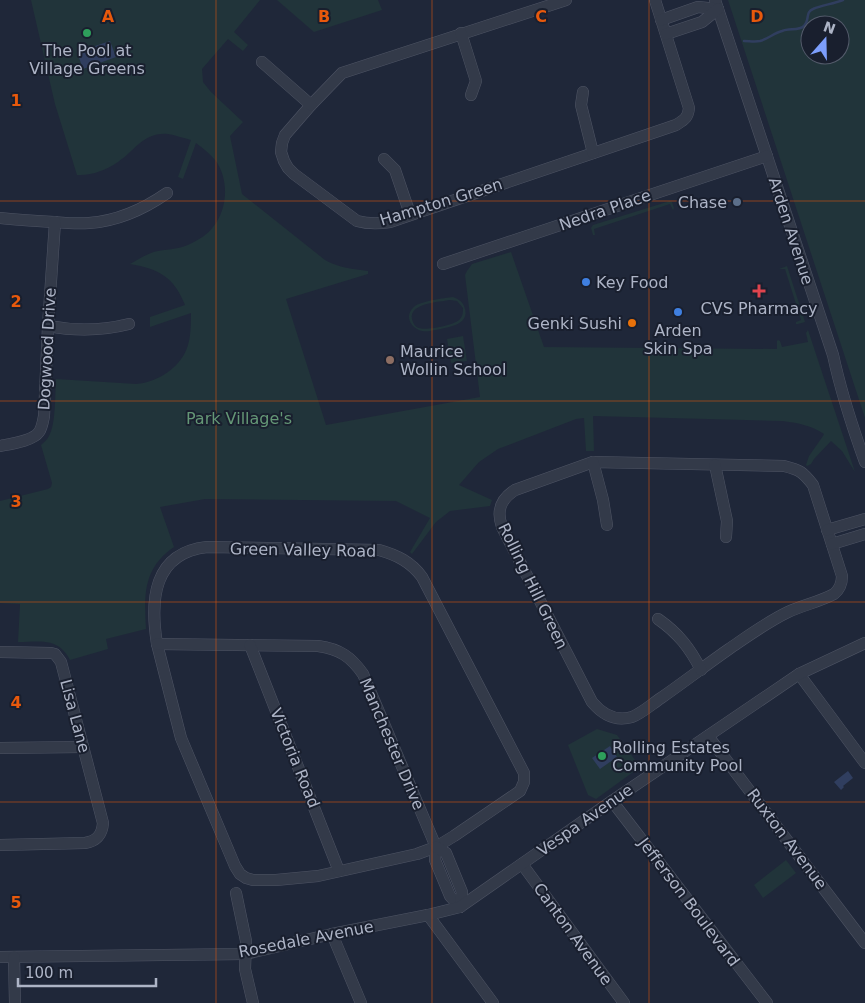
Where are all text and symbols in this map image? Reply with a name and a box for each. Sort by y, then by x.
text: A [102,7,115,26]
text: B [318,7,330,26]
text: C [535,7,547,26]
text: D [750,7,764,26]
north arrow [800,15,850,65]
text: N [821,18,838,37]
marker: The Pool at Village Greens [81,27,93,39]
place label: The Pool at Village Greens [29,41,145,78]
text: 1 [10,91,22,110]
street label: Hampton Green [377,174,505,230]
street label: Arden Avenue [765,175,817,287]
street label: Nedra Place [557,185,653,235]
place label: Chase [678,193,727,212]
marker: Chase [731,196,743,208]
place label: Key Food [596,273,668,292]
marker: Key Food [580,276,592,288]
marker: CVS Pharmacy [753,285,765,297]
street label: Dogwood Drive [34,287,60,411]
text: 2 [10,292,22,311]
place label: CVS Pharmacy [701,299,817,318]
marker: Arden Skin Spa [672,306,684,318]
place label: Genki Sushi [528,314,622,333]
marker: Genki Sushi [626,317,638,329]
place label: Arden Skin Spa [643,321,713,358]
place label: Maurice Wollin School [400,342,506,379]
marker: Maurice Wollin School [384,354,396,366]
park label: Park Village's [186,409,292,428]
text: 3 [10,492,22,511]
street label: Rolling Hill Green [494,520,572,652]
street label: Green Valley Road [230,539,376,561]
street label: Manchester Drive [356,675,428,813]
street label: Lisa Lane [56,677,94,755]
text: 4 [10,693,22,712]
street label: Victoria Road [266,705,324,811]
place label: Rolling Estates Community Pool [612,738,743,775]
marker: Rolling Estates Community Pool [596,750,608,762]
street label: Vespa Avenue [534,780,636,860]
street label: Ruxton Avenue [743,785,831,893]
street label: Jefferson Boulevard [634,833,744,970]
street label: Canton Avenue [530,879,616,989]
text: 5 [10,893,22,912]
street label: Rosedale Avenue [237,917,375,961]
scale bar [18,956,155,988]
text: 100 m [25,964,73,982]

